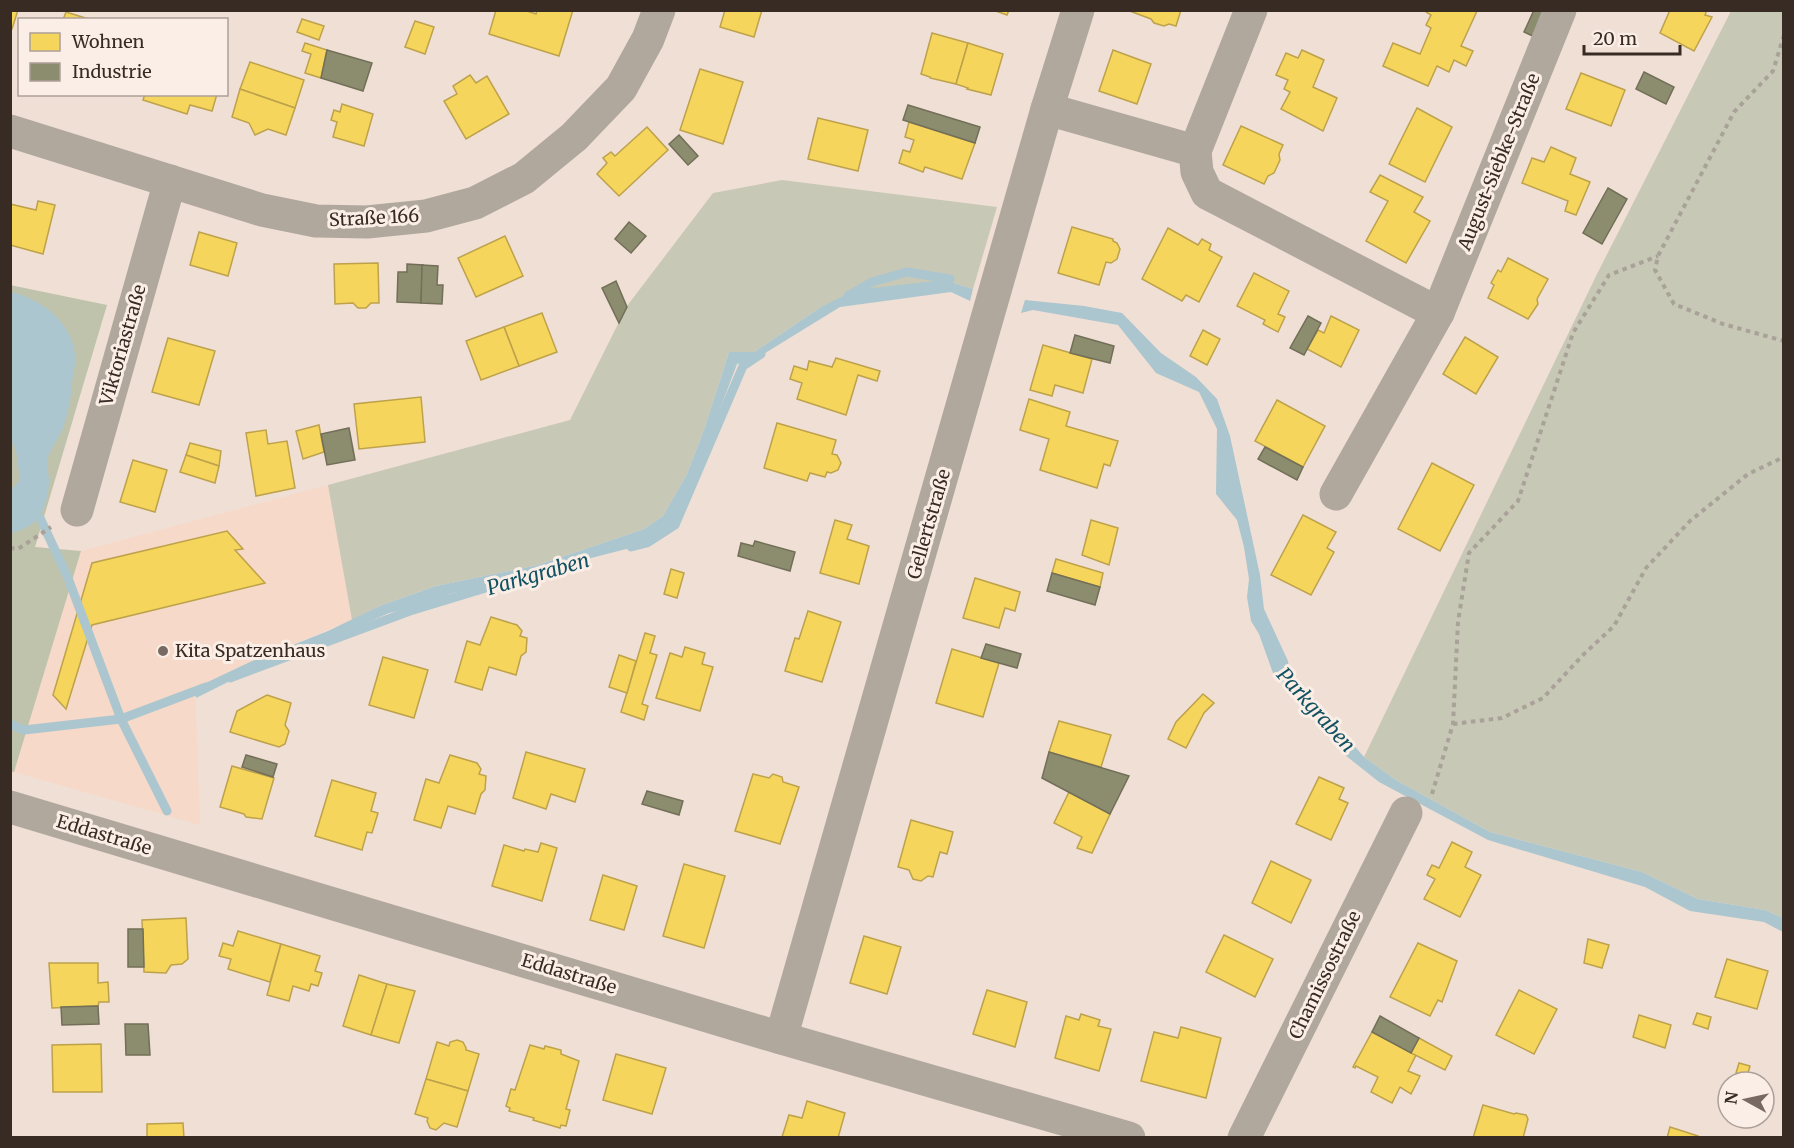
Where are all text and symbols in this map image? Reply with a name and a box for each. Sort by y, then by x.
legend [18,18,228,96]
scale bar [1584,18,1680,56]
text: 20 m [1593,27,1637,50]
text: Wohnen [71,30,145,53]
text: Industrie [72,60,152,83]
street label: August-Siebke-Straße [1452,70,1545,255]
street label: Straße 166 [328,204,420,231]
street label: Viktoriastraße [94,282,151,409]
street label: Gellertstraße [902,466,955,582]
water label: Parkgraben [484,547,592,600]
place label: Kita Spatzenhaus [175,639,325,662]
marker: Kita Spatzenhaus [156,644,170,658]
water label: Parkgraben [1272,662,1361,757]
street label: Eddastraße [54,809,154,860]
street label: Chamissostraße [1284,907,1366,1043]
street label: Eddastraße [519,948,619,999]
north arrow [1716,1070,1776,1130]
text: N [1720,1090,1742,1106]

